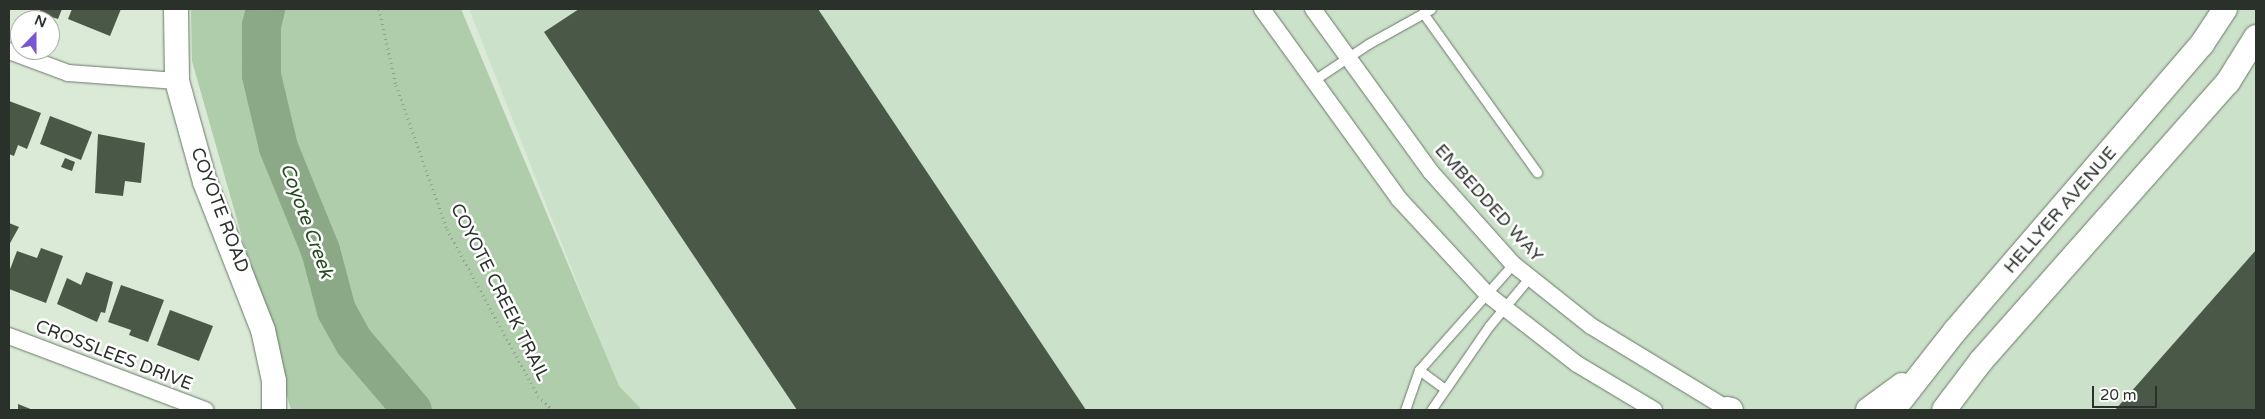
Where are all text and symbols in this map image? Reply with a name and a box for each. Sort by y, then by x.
north arrow [10,10,60,60]
text: N [32,12,49,32]
street label: EMBEDDED WAY [1430,139,1548,267]
street label: HELLYER AVENUE [1999,142,2121,278]
street label: COYOTE ROAD [186,144,254,276]
water label: Coyote Creek [275,160,337,282]
street label: COYOTE CREEK TRAIL [446,200,554,384]
street label: CROSSLEES DRIVE [32,315,196,395]
scale bar [2095,376,2160,408]
text: 20 m [2100,386,2137,404]

